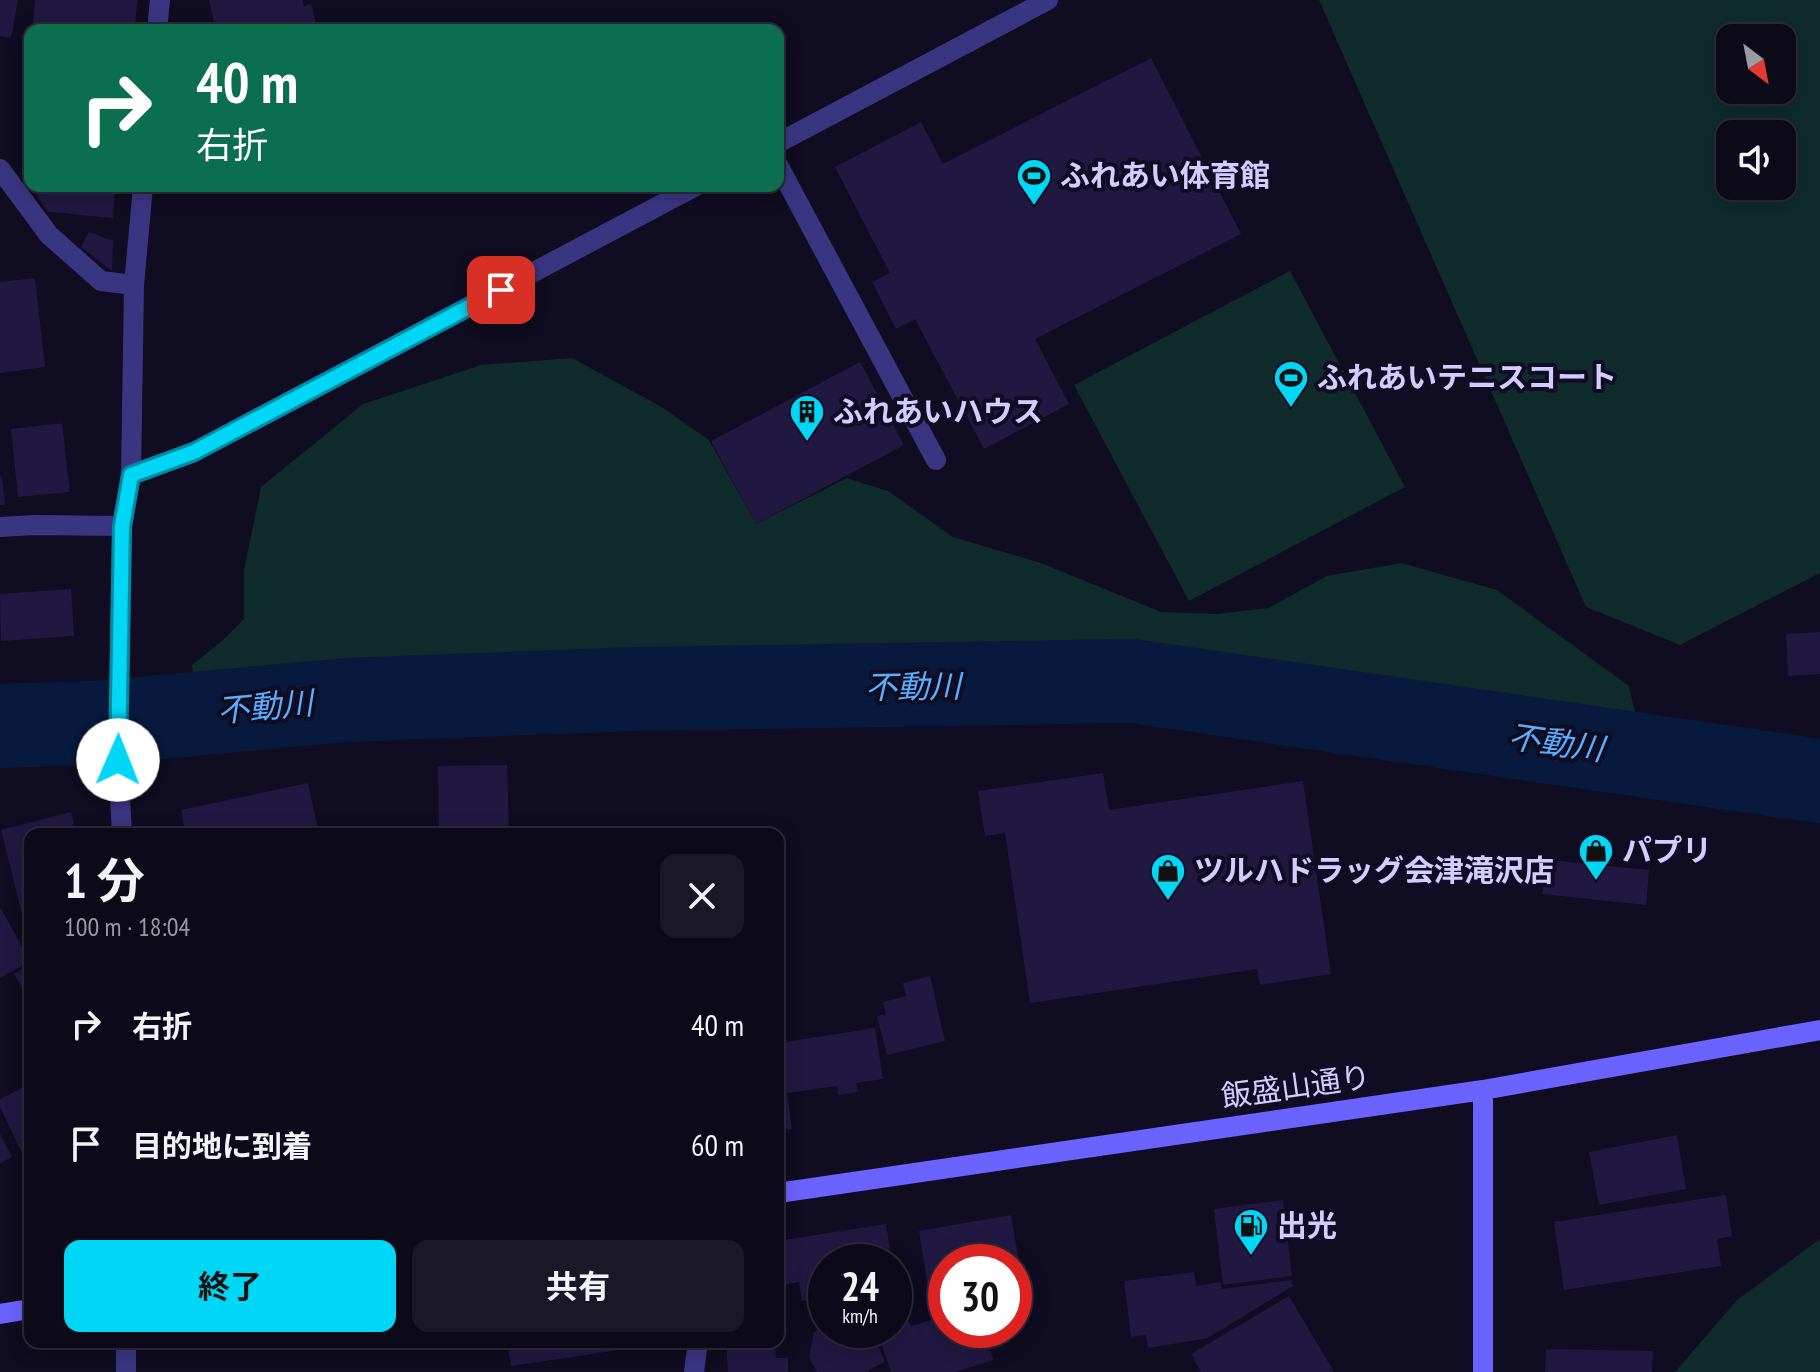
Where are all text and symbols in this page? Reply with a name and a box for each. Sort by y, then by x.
north arrow [1716,24,1796,104]
map controls [1716,24,1796,200]
text: 40 m [196,46,298,118]
icon: right [64,56,168,160]
button: sound [1716,120,1796,200]
text: 右折 [196,121,268,168]
place label: ふれあい体育館 [1060,155,1270,194]
sports icon: ふれあい体育館 [1015,157,1053,207]
pin [467,256,535,324]
icon: arrive [479,268,523,312]
place label: ふれあいテニスコート [1317,357,1617,396]
sports icon: ふれあいテニスコート [1272,359,1310,409]
place label: ふれあいハウス [833,391,1043,430]
building icon: ふれあいハウス [788,393,826,443]
water label: 不動川 [865,664,964,708]
water label: 不動川 [215,681,318,731]
water label: 不動川 [1506,715,1610,770]
position arrow [76,718,160,802]
place label: パプリ [1622,830,1712,869]
shop icon: パプリ [1577,832,1615,882]
text: 1 分 [64,849,145,911]
place label: ツルハドラッグ会津滝沢店 [1194,850,1554,889]
shop icon: ツルハドラッグ会津滝沢店 [1149,852,1187,902]
button: close [660,854,744,938]
text: 100 m · 18:04 [64,910,190,943]
icon: right [64,1002,108,1046]
text: 40 m [691,1005,744,1044]
text: 右折 [132,1006,192,1045]
street label: 飯盛山通り [1219,1056,1373,1115]
icon: arrive [64,1122,108,1166]
text: 60 m [691,1125,744,1164]
text: 目的地に到着 [132,1126,312,1165]
place label: 出光 [1277,1205,1337,1244]
fuel station icon: 出光 [1232,1207,1270,1257]
button: 終了 [64,1240,396,1332]
button: 共有 [412,1240,744,1332]
speed limit sign: 30 [928,1244,1032,1348]
text: 24 [841,1260,879,1312]
text: km/h [842,1303,878,1329]

